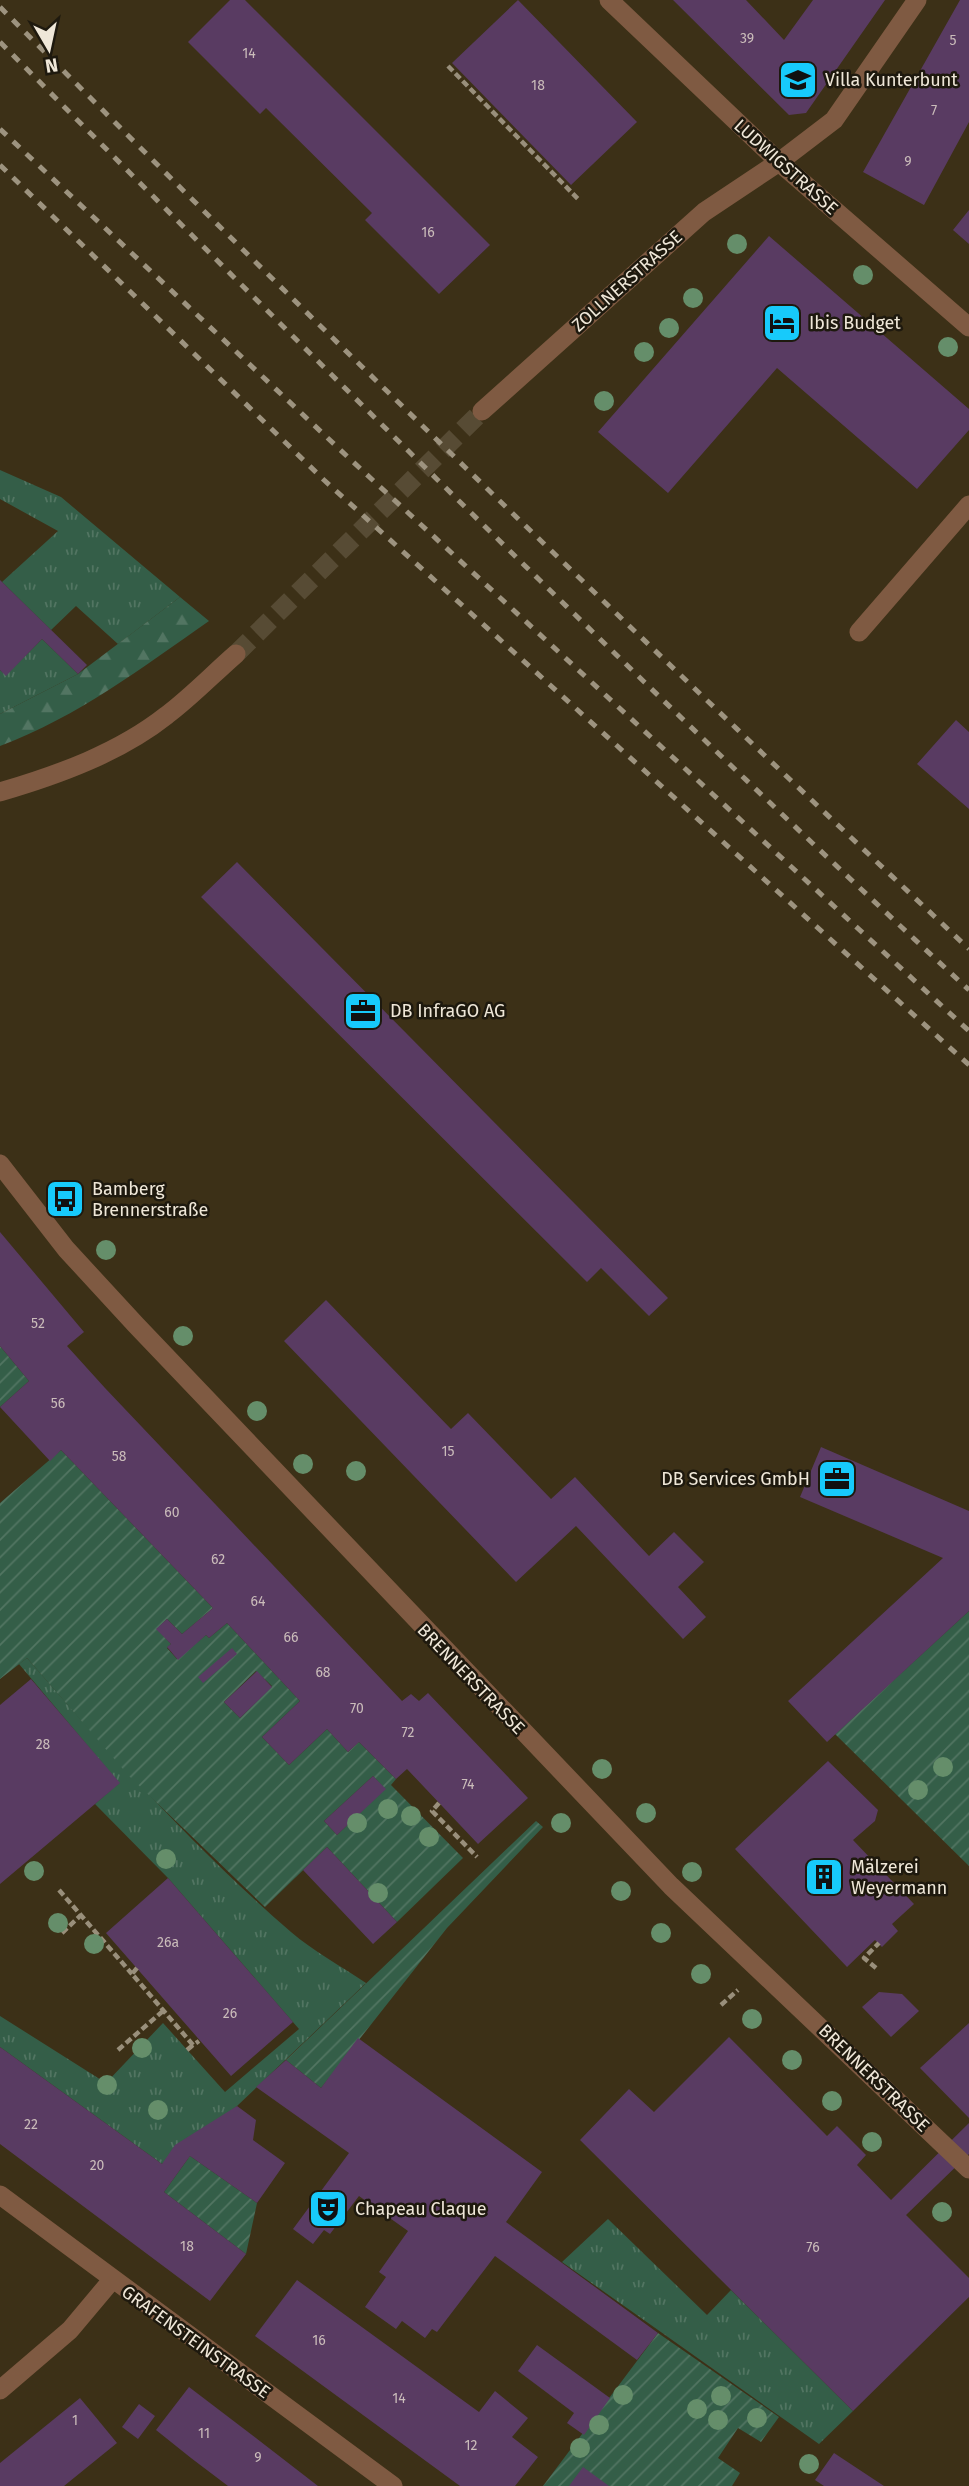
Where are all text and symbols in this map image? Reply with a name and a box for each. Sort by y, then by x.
north arrow [14,14,84,84]
house number: 39 [740,30,754,47]
house number: 5 [949,32,957,49]
house number: 14 [242,45,256,62]
text: N [44,53,60,78]
school or university icon: Villa Kunterbunt [777,59,819,101]
place label: Villa Kunterbunt [825,69,958,91]
house number: 18 [531,77,545,94]
house number: 7 [931,102,937,119]
street label: LUDWIGSTRASSE [729,114,843,220]
house number: 9 [904,153,912,170]
house number: 16 [421,224,435,241]
street label: ZOLLNERSTRASSE [567,226,687,336]
hotel icon: Ibis Budget [761,302,803,344]
place label: Ibis Budget [809,312,901,334]
office icon: DB InfraGO AG [342,990,384,1032]
place label: DB InfraGO AG [390,1000,505,1022]
bus stop icon: Bamberg Brennerstraße [44,1178,86,1220]
place label: Bamberg Brennerstraße [92,1178,208,1221]
house number: 52 [31,1315,45,1332]
house number: 56 [51,1395,65,1412]
house number: 15 [441,1443,455,1460]
house number: 58 [112,1448,127,1465]
office icon: DB Services GmbH [816,1458,858,1500]
place label: DB Services GmbH [661,1468,810,1490]
house number: 60 [164,1504,180,1521]
house number: 62 [211,1551,225,1568]
house number: 64 [251,1593,266,1610]
street label: BRENNERSTRASSE [413,1619,529,1739]
house number: 66 [284,1629,298,1646]
house number: 68 [315,1664,331,1681]
house number: 70 [350,1700,364,1717]
house number: 72 [402,1724,415,1741]
house number: 28 [36,1736,51,1753]
house number: 74 [461,1776,475,1793]
building icon: Mälzerei Weyermann [803,1856,845,1898]
place label: Mälzerei Weyermann [851,1856,947,1899]
house number: 26a [157,1934,179,1951]
house number: 26 [223,2005,237,2022]
street label: BRENNERSTRASSE [814,2020,934,2136]
house number: 22 [24,2116,38,2133]
house number: 20 [90,2157,105,2174]
theatre icon: Chapeau Claque [307,2188,349,2230]
place label: Chapeau Claque [355,2198,487,2220]
house number: 18 [180,2238,194,2255]
house number: 76 [806,2239,820,2256]
street label: GRAFENSTEINSTRASSE [117,2281,275,2403]
house number: 16 [312,2332,326,2349]
house number: 14 [392,2390,406,2407]
house number: 1 [72,2412,78,2429]
house number: 11 [198,2425,210,2442]
house number: 12 [465,2437,478,2454]
house number: 9 [254,2449,262,2466]

